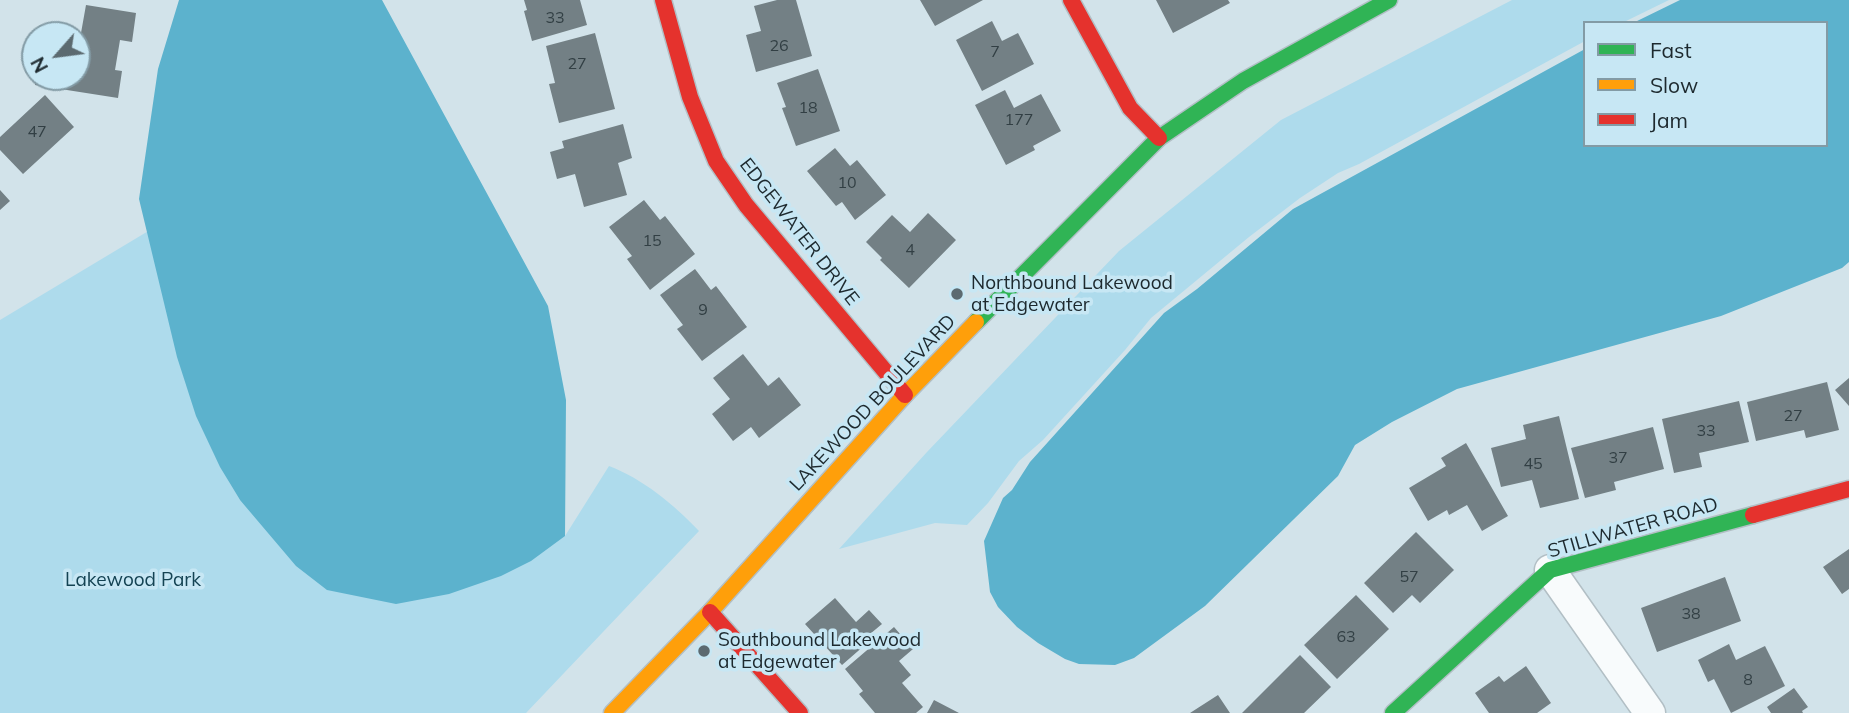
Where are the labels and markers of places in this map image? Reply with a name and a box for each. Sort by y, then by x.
place label: Northbound Lakewood at Edgewater [971,272,1173,316]
marker: Northbound Lakewood at Edgewater [949,286,965,302]
place label: Southbound Lakewood at Edgewater [718,629,921,673]
marker: Southbound Lakewood at Edgewater [696,643,712,659]

